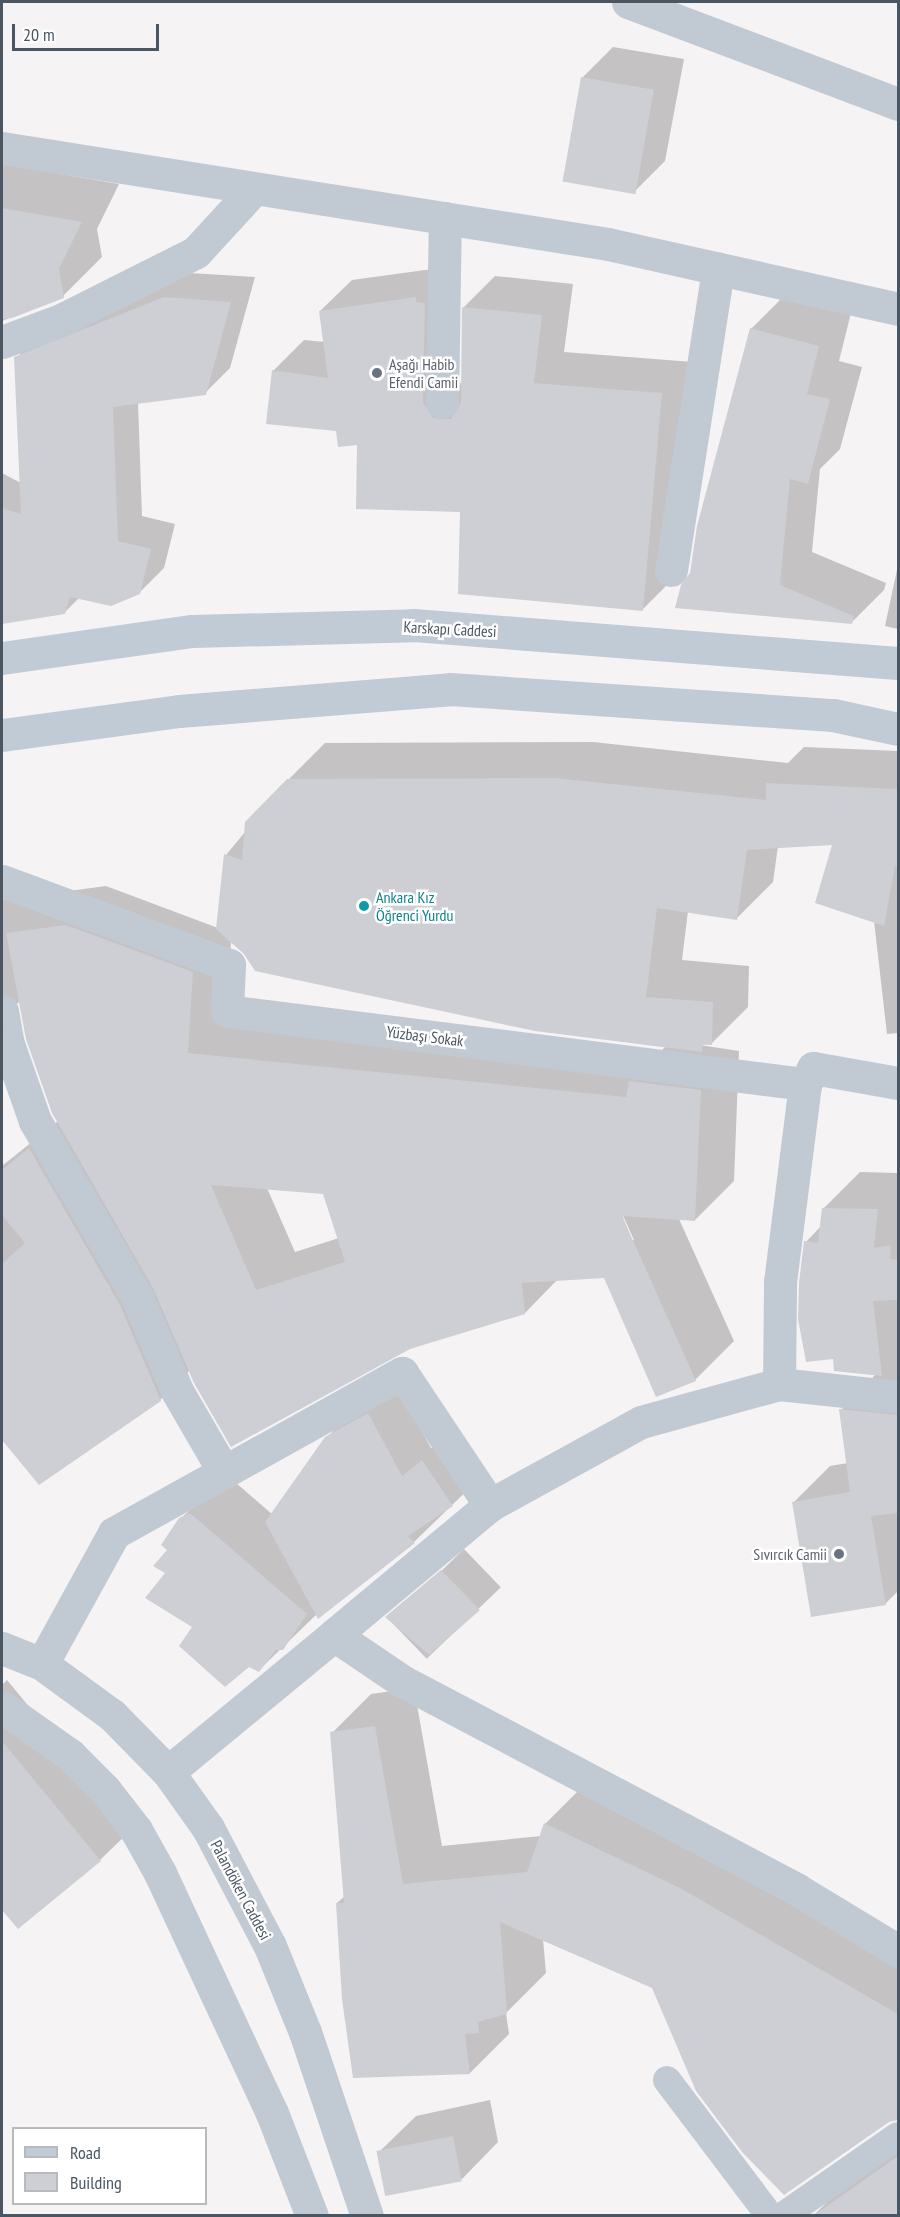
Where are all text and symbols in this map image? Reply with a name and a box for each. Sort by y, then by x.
scale bar [15,12,162,50]
text: 20 m [23,23,55,46]
place label: Aşağı Habib Efendi Camii [389,354,458,392]
marker: Aşağı Habib Efendi Camii [370,366,384,380]
street label: Karskapı Caddesi [403,617,497,641]
place label: Ankara Kız Öğrenci Yurdu [376,887,454,925]
marker: Ankara Kız Öğrenci Yurdu [357,899,371,913]
street label: Yüzbaşı Sokak [385,1022,465,1050]
place label: Sıvırcık Camii [753,1544,827,1564]
marker: Sıvırcık Camii [832,1547,846,1561]
street label: Palandöken Caddesi [207,1837,275,1943]
legend [12,2127,207,2205]
text: Road [70,2141,101,2164]
text: Building [70,2171,122,2194]

